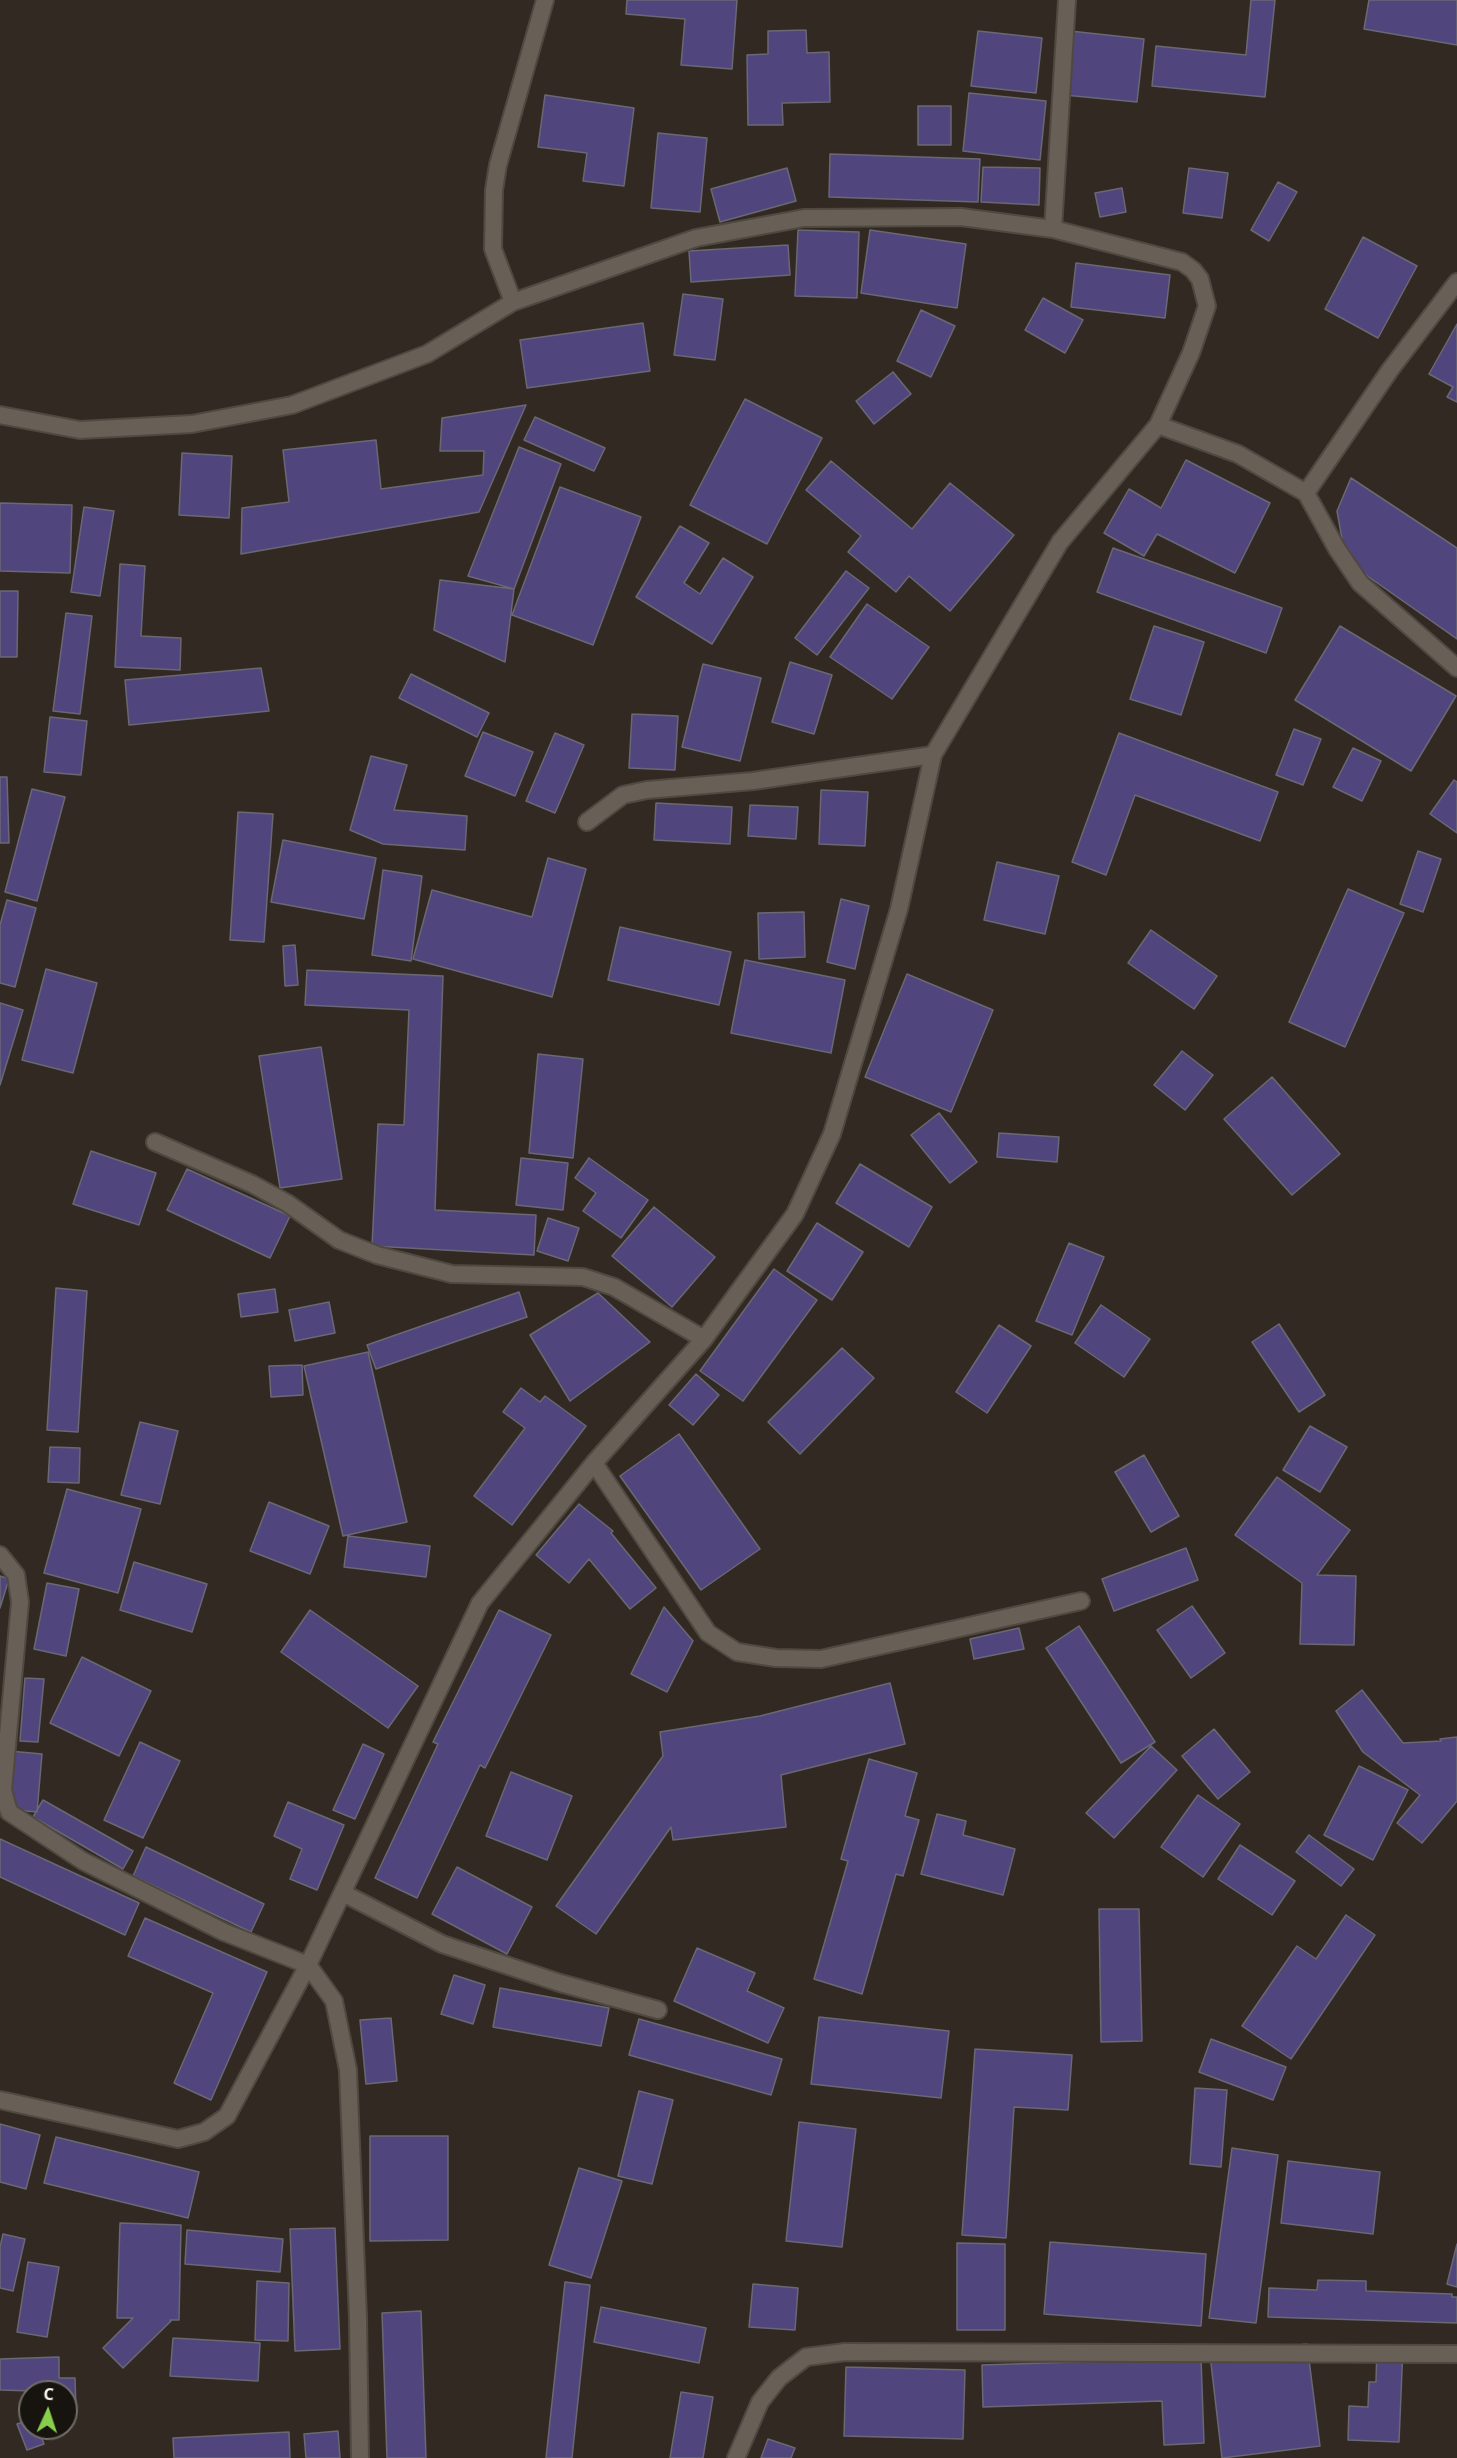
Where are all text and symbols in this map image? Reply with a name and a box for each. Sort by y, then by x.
north arrow [18,2380,78,2440]
text: С [43,2383,55,2405]

